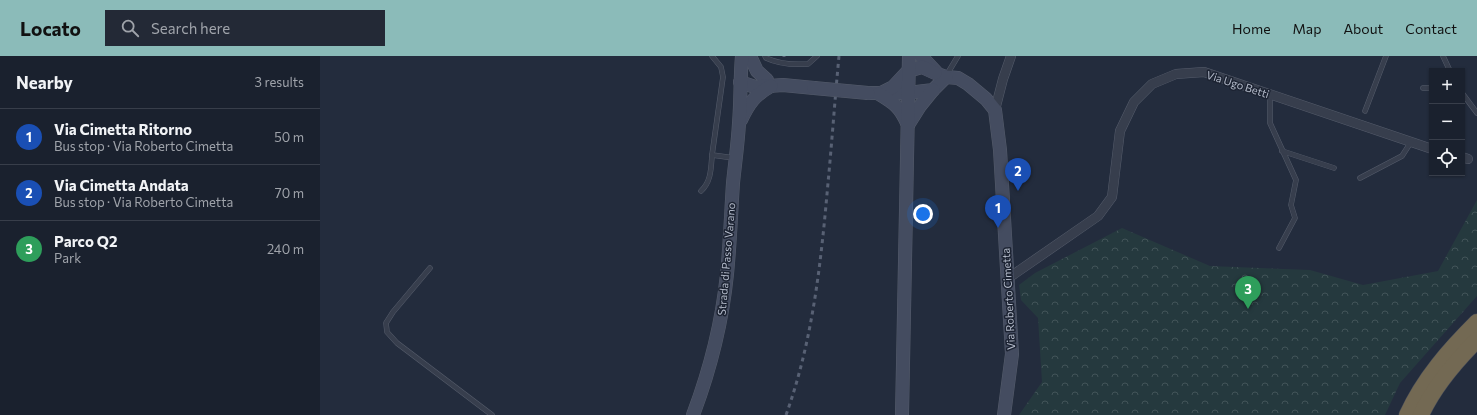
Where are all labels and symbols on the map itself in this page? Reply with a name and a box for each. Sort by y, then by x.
street label: Via Ugo Betti [1205,68,1271,100]
pin: 2 [1005,158,1031,191]
pin: 1 [985,195,1011,228]
street label: Strada di Passo Varano [715,202,737,316]
your location [913,204,933,224]
street label: Via Roberto Cimetta [999,248,1017,350]
pin: 3 [1235,276,1261,309]

